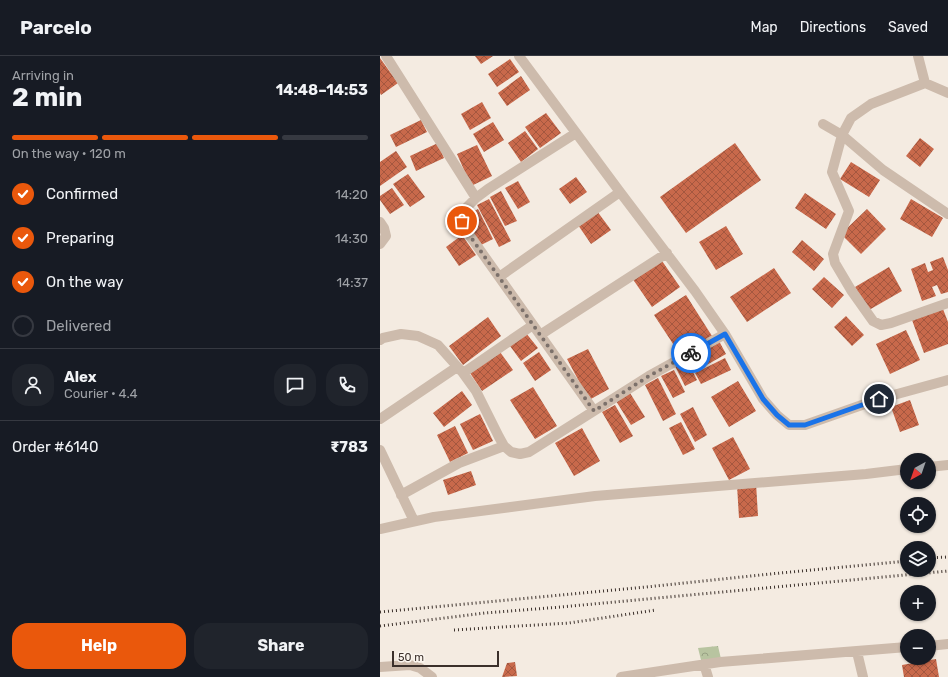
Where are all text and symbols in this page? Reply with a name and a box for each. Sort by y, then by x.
text: Parcelo [20,16,92,39]
text: Map [751,19,778,36]
text: Directions [800,19,866,36]
text: Saved [888,19,928,36]
text: Arriving in [12,68,74,83]
text: 14:48–14:53 [276,81,368,99]
text: 2 min [12,82,82,113]
text: On the way · 120 m [12,146,126,161]
icon: check [12,183,34,205]
text: Confirmed [46,185,118,203]
text: 14:20 [335,187,368,202]
pin [445,204,479,238]
icon: bag [451,210,473,232]
icon: check [12,227,34,249]
text: Preparing [46,229,114,247]
text: 14:30 [335,231,368,246]
icon: check [12,271,34,293]
text: On the way [46,273,124,291]
text: 14:37 [337,275,368,290]
text: Delivered [46,317,111,335]
courier [671,333,711,373]
icon: bike [680,342,702,364]
button: person [12,364,54,406]
button: chat [274,364,316,406]
button: phone [326,364,368,406]
text: Alex [64,368,97,386]
pin [862,382,896,416]
text: Courier · 4.4 [64,386,138,401]
icon: home [868,388,890,410]
text: Order #6140 [12,438,98,456]
text: ₹783 [330,438,368,456]
north arrow [900,453,936,489]
map controls [900,453,936,665]
button: locate [900,497,936,533]
button: layers [900,541,936,577]
button: + [900,585,936,621]
button: Help [12,623,186,669]
button: Share [194,623,368,669]
button: − [900,629,936,665]
scale bar [392,649,499,668]
text: 50 m [398,651,424,664]

